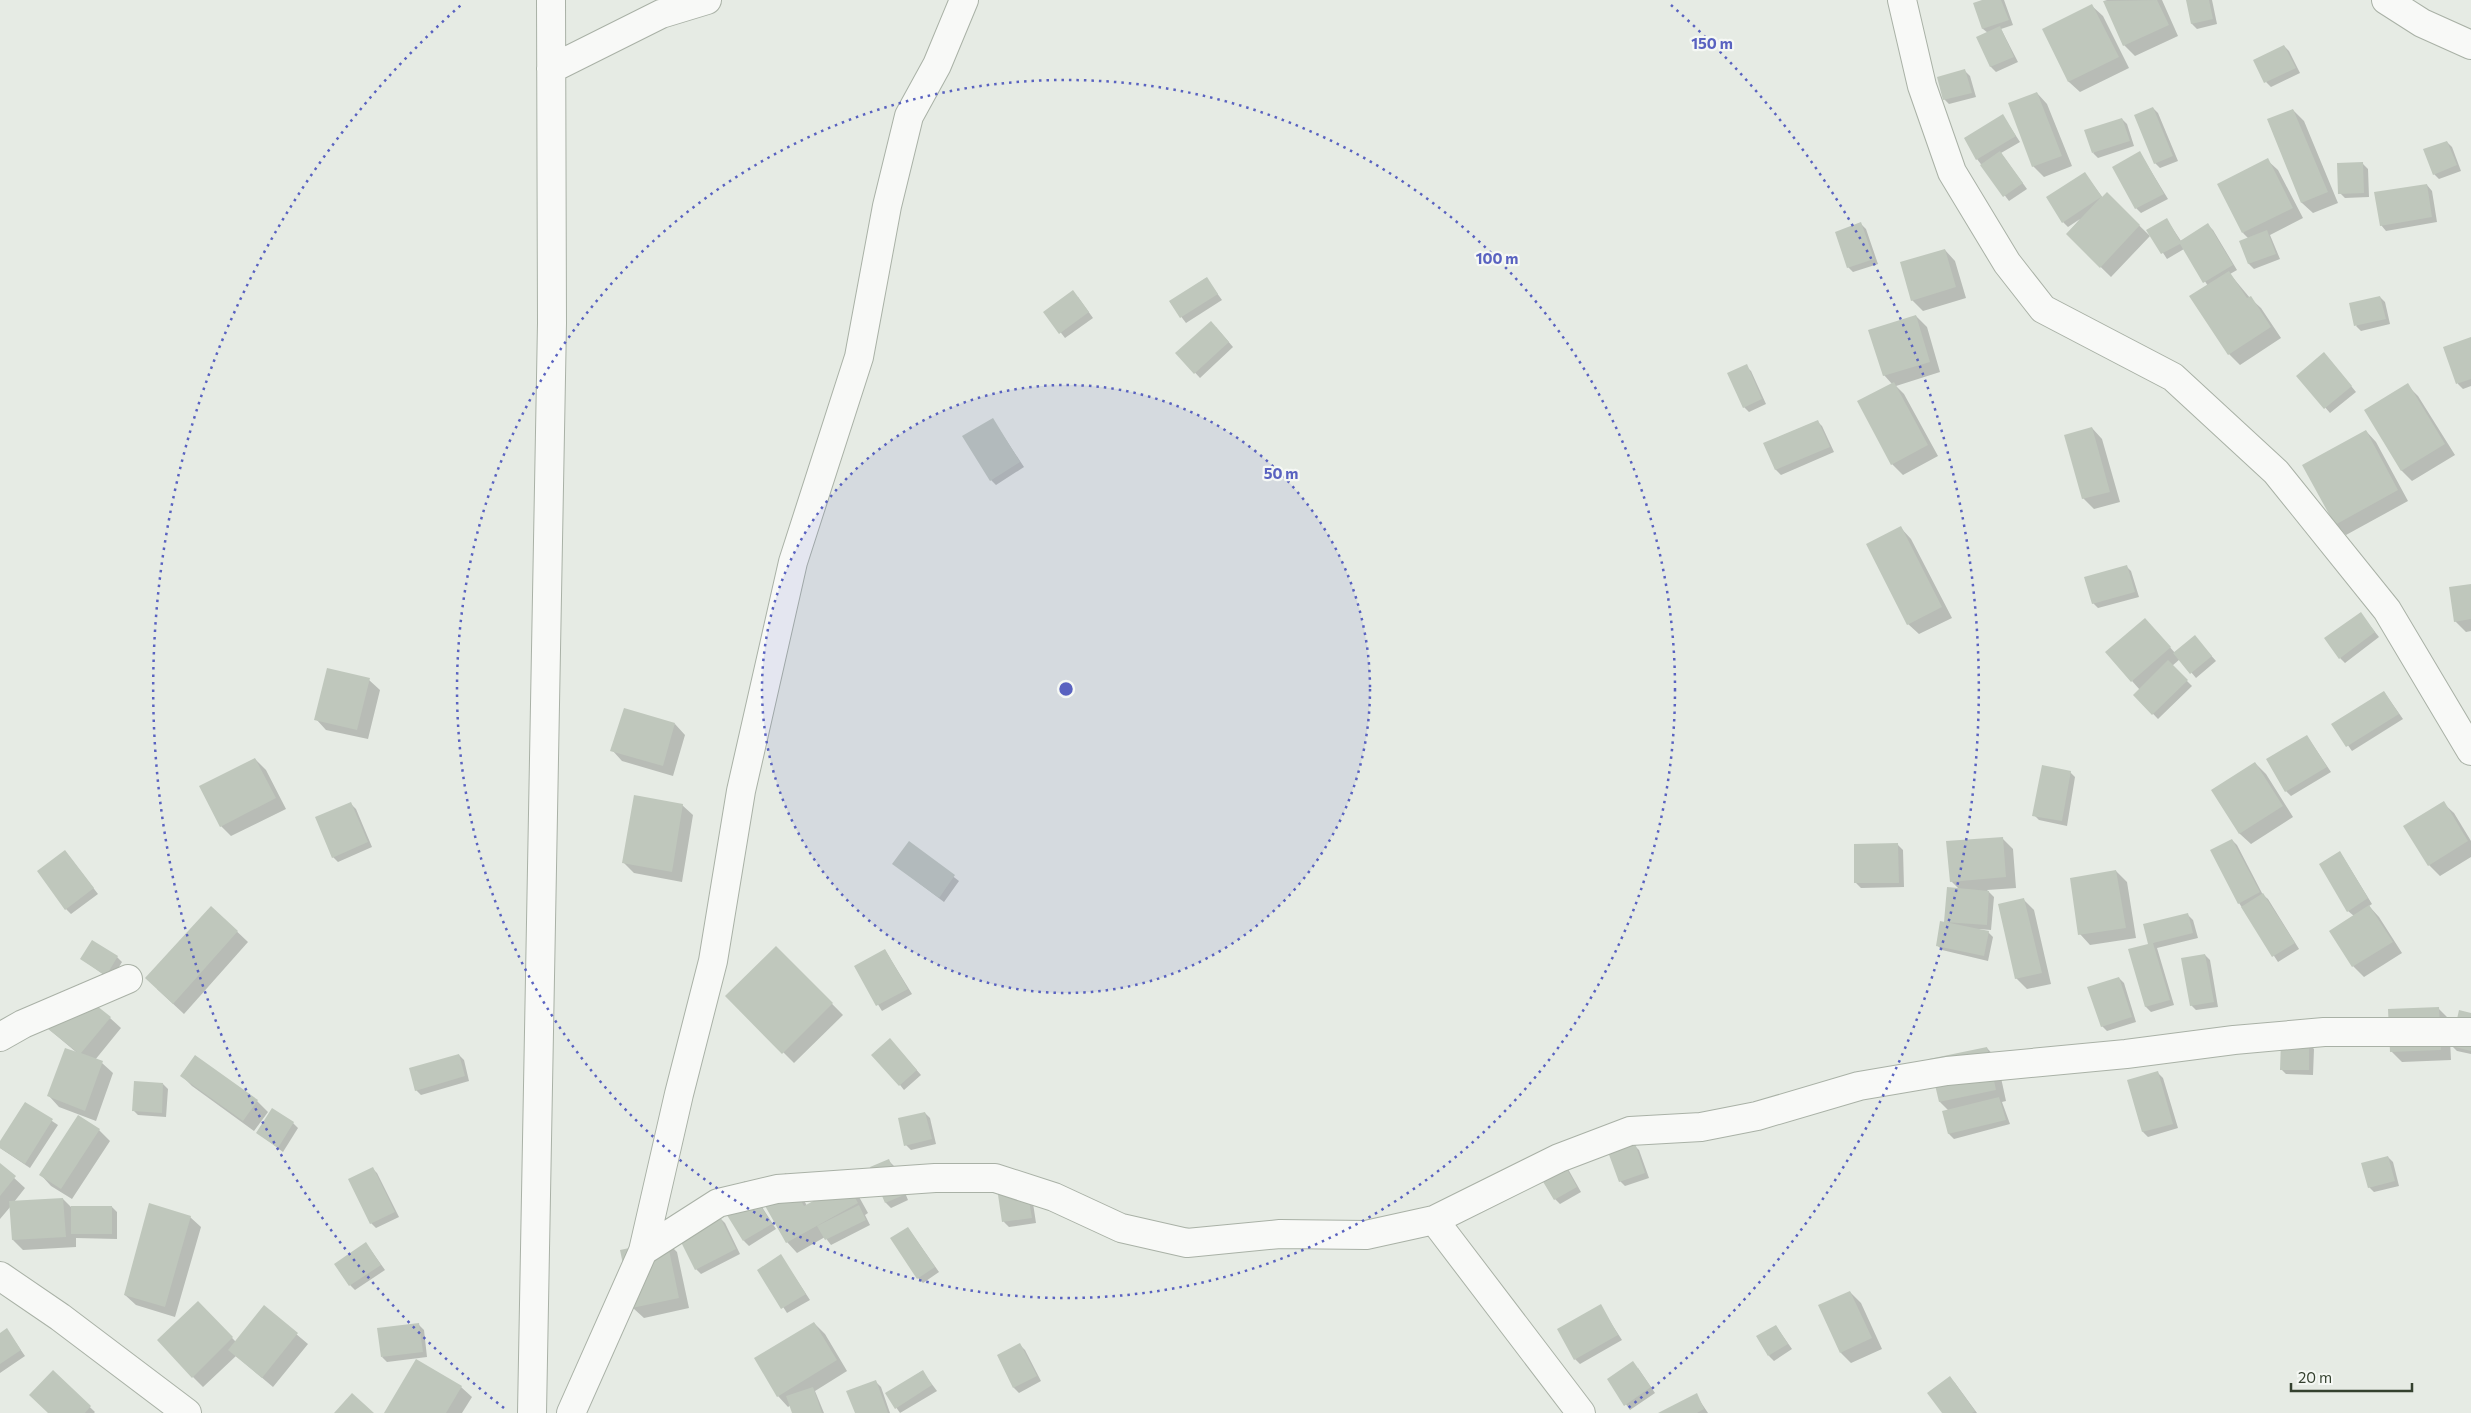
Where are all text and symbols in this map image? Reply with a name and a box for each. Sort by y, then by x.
text: 150 m [1691,34,1733,52]
text: 100 m [1476,249,1518,267]
text: 50 m [1264,464,1298,482]
centre of rings [1057,680,1075,698]
scale bar [2291,1360,2412,1392]
text: 20 m [2298,1368,2332,1386]

